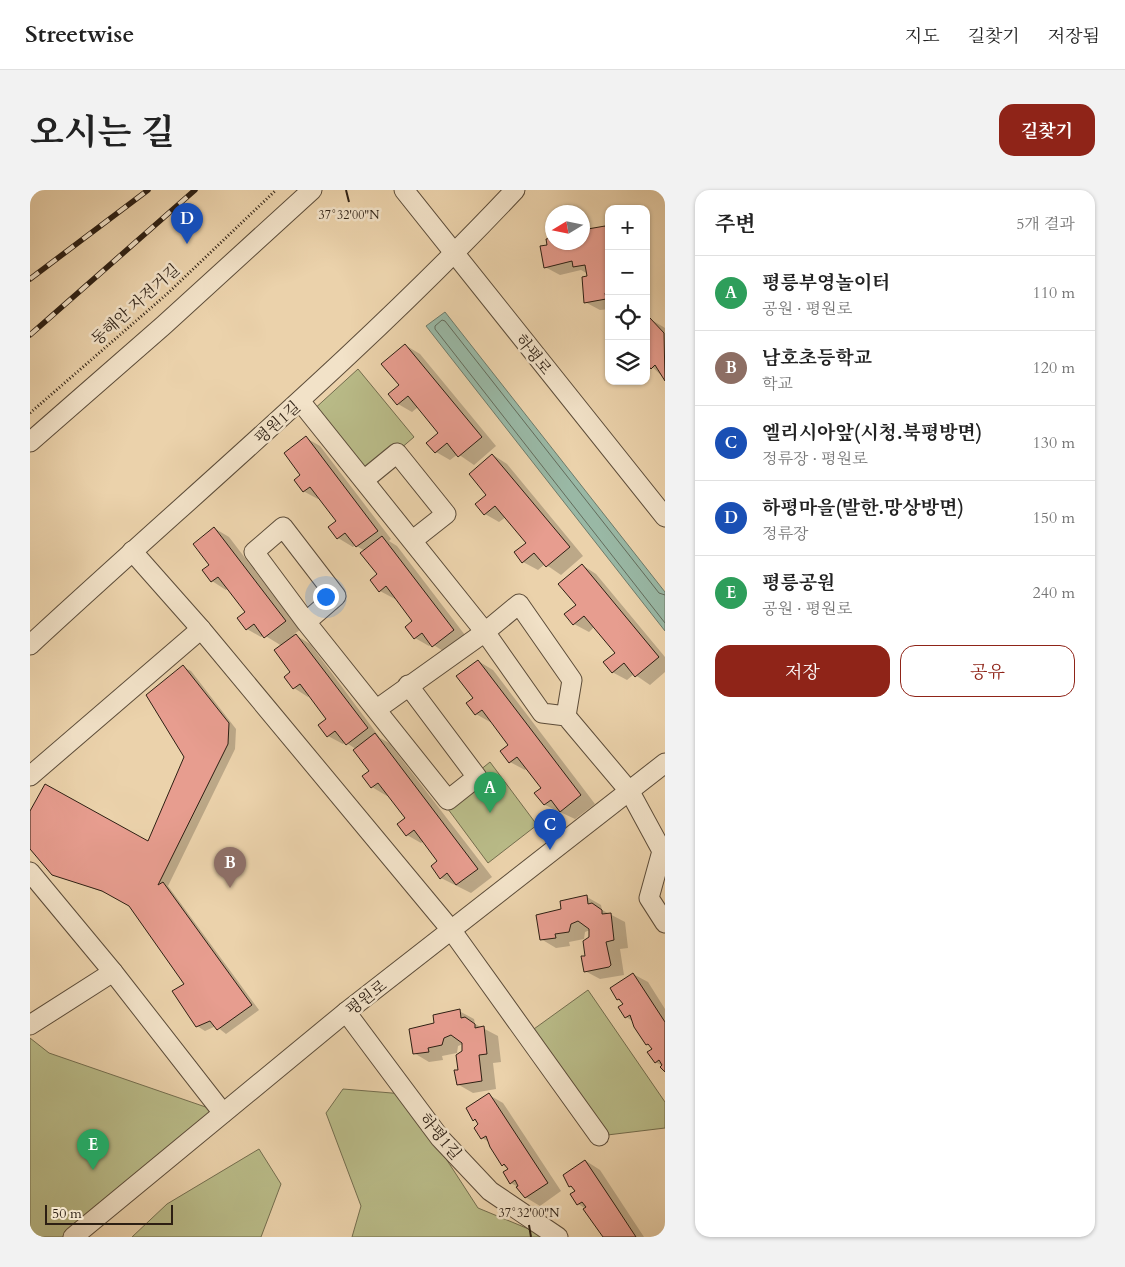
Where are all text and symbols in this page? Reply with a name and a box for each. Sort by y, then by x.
text: Streetwise [25,18,134,51]
text: 지도 [905,24,940,49]
text: 길찾기 [968,24,1020,49]
text: 저장됨 [1048,24,1100,49]
button: 길찾기 [999,104,1095,156]
text: 오시는 길 [30,109,175,157]
pin: D [171,203,203,244]
north arrow [545,205,590,250]
map controls [605,205,650,385]
button: + [605,205,650,250]
text: 37°32'00"N [319,207,380,223]
text: 주변 [715,210,756,239]
text: 5개 결과 [1016,213,1075,235]
button: − [605,250,650,295]
street label: 동해안 자전거길 [87,259,185,351]
text: 평릉부영놀이터 [762,270,890,296]
text: A [725,282,737,304]
text: 110 m [1033,282,1075,304]
button: locate [605,295,650,340]
text: 공원 · 평원로 [762,298,852,320]
street label: 하평로 [510,330,557,380]
button: layers [605,340,650,385]
text: 남호초등학교 [762,345,872,371]
text: B [725,357,737,379]
text: 120 m [1033,357,1075,379]
text: 학교 [762,373,793,395]
street label: 평원1길 [250,396,305,449]
text: 엘리시아앞(시청.북평방면) [762,420,982,446]
text: C [725,432,737,454]
text: 130 m [1033,432,1075,454]
text: 정류장 · 평원로 [762,448,867,470]
text: 하평마을(발한.망상방면) [762,495,964,521]
text: D [724,507,738,529]
text: 150 m [1033,507,1075,529]
text: 정류장 [762,523,808,545]
text: 평릉공원 [762,570,835,596]
text: E [726,582,736,604]
text: 240 m [1033,582,1075,604]
your location [313,584,339,610]
text: 공원 · 평원로 [762,598,852,620]
button: 저장 [715,645,890,697]
button: 공유 [900,645,1075,697]
pin: A [474,772,506,813]
pin: C [534,809,566,850]
pin: B [214,847,246,888]
street label: 평원로 [342,975,392,1021]
street label: 하평1길 [414,1109,466,1165]
pin: E [77,1129,109,1170]
scale bar [45,1202,172,1225]
text: 50 m [52,1204,82,1223]
text: 37°32'00"N [499,1205,560,1221]

